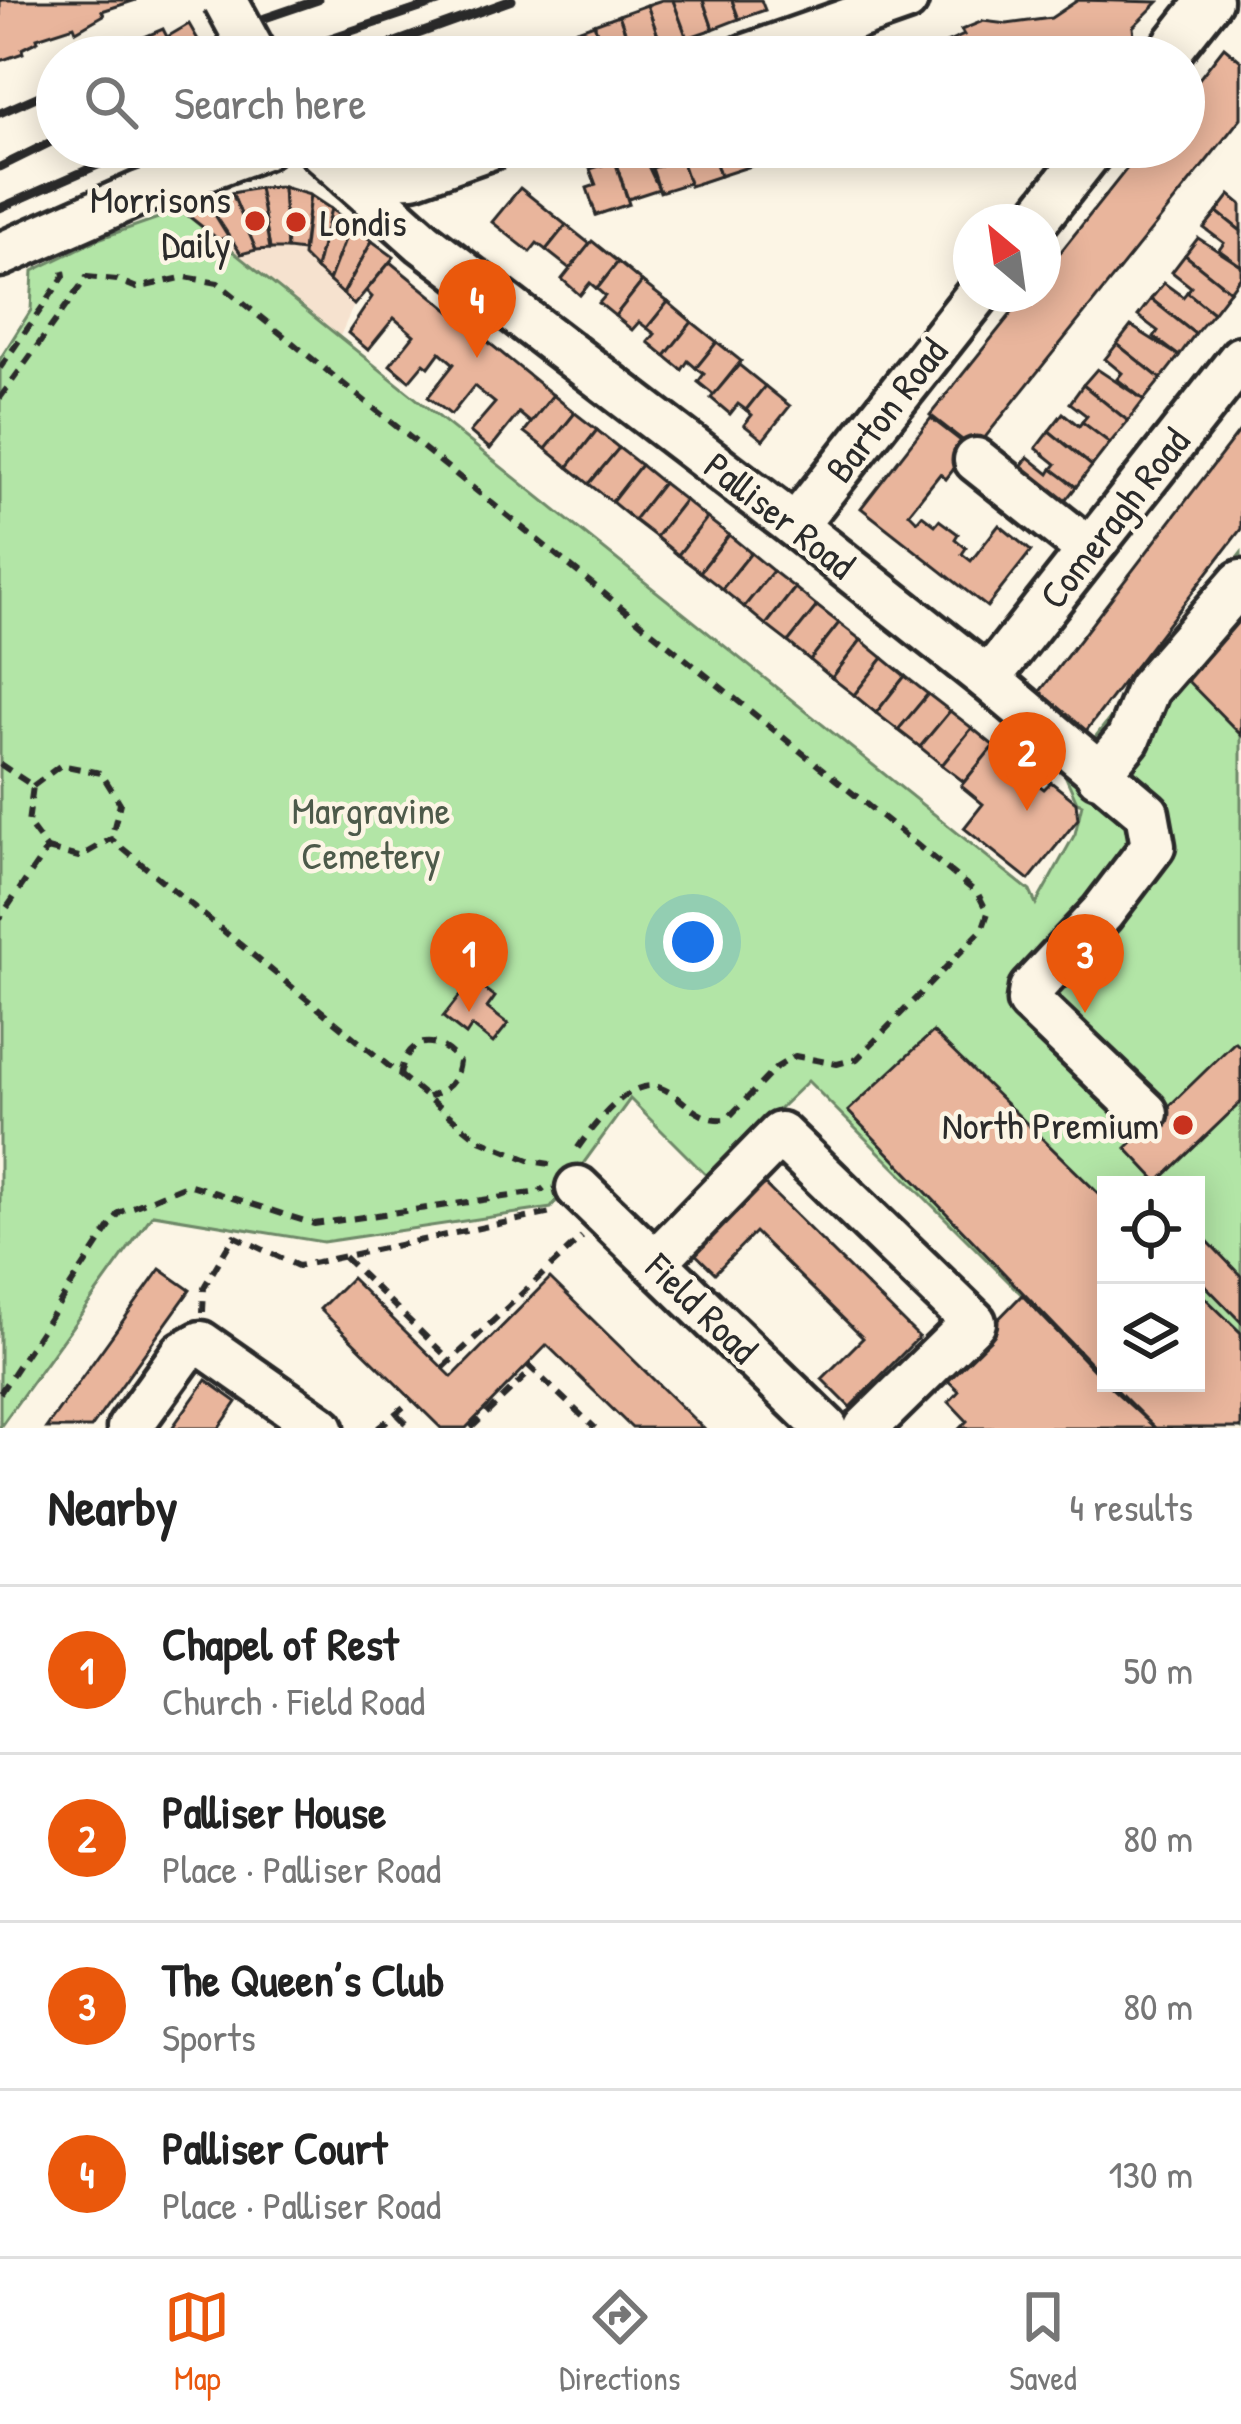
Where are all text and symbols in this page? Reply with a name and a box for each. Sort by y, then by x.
search box [36,36,1205,168]
icon: search [78,69,144,135]
text: Search here [174,72,366,133]
place label: Morrisons Daily [90,172,231,270]
place label: Londis [320,195,407,248]
north arrow [953,204,1061,312]
marker: Morrisons Daily [242,208,268,234]
marker: Londis [283,209,309,235]
pin: 4 [438,259,516,358]
street label: Barton Road [812,327,959,493]
street label: Comeragh Road [1026,416,1201,619]
street label: Palliser Road [694,439,867,590]
pin: 2 [988,712,1066,811]
park label: Margravine Cemetery [292,783,450,881]
your location [663,912,723,972]
pin: 1 [430,913,508,1012]
pin: 3 [1046,914,1124,1013]
place label: North Premium [942,1098,1159,1151]
marker: North Premium [1170,1112,1196,1138]
map controls [1097,1176,1205,1392]
button: locate [1097,1176,1205,1284]
street label: Field Road [634,1240,770,1374]
button: layers [1097,1284,1205,1392]
text: Nearby [48,1472,178,1541]
text: 4 results [1069,1480,1193,1533]
text: Chapel of Rest [162,1613,398,1674]
text: 1 [80,1643,94,1696]
text: 50 m [1124,1643,1193,1696]
text: Church · Field Road [162,1674,425,1727]
text: Palliser House [162,1781,386,1842]
text: 2 [78,1811,96,1864]
text: 80 m [1123,1811,1193,1864]
text: Place · Palliser Road [162,1842,441,1895]
text: The Queen’s Club [162,1949,445,2010]
text: 3 [78,1979,96,2032]
text: 80 m [1123,1979,1193,2032]
text: Sports [162,2010,256,2063]
text: Palliser Court [162,2117,387,2178]
text: 4 [80,2147,94,2200]
text: 130 m [1108,2147,1193,2200]
text: Place · Palliser Road [162,2178,441,2231]
tab: Map [164,2284,230,2400]
tab: Directions [559,2284,681,2400]
tab: Saved [1009,2284,1077,2400]

